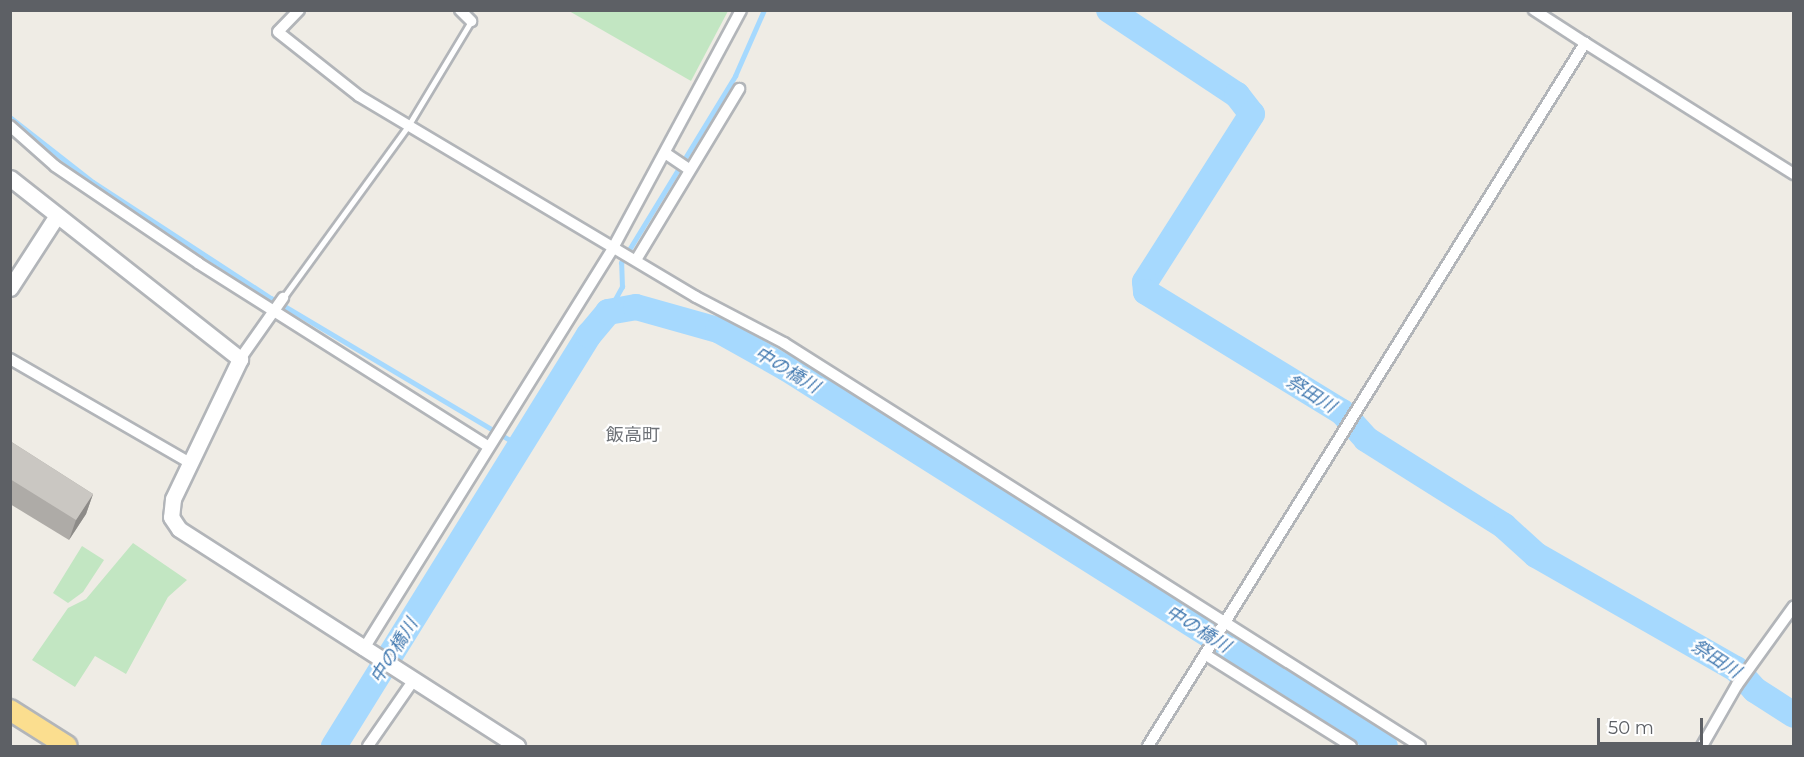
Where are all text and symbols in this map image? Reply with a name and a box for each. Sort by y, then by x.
water label: 中の橋川 [751,342,823,398]
water label: 祭田川 [1282,371,1340,417]
district label: 飯高町 [606,424,660,446]
water label: 中の橋川 [1162,601,1234,657]
water label: 中の橋川 [366,615,422,687]
water label: 祭田川 [1687,635,1745,683]
scale bar [1600,706,1706,744]
text: 50 m [1608,717,1654,739]

